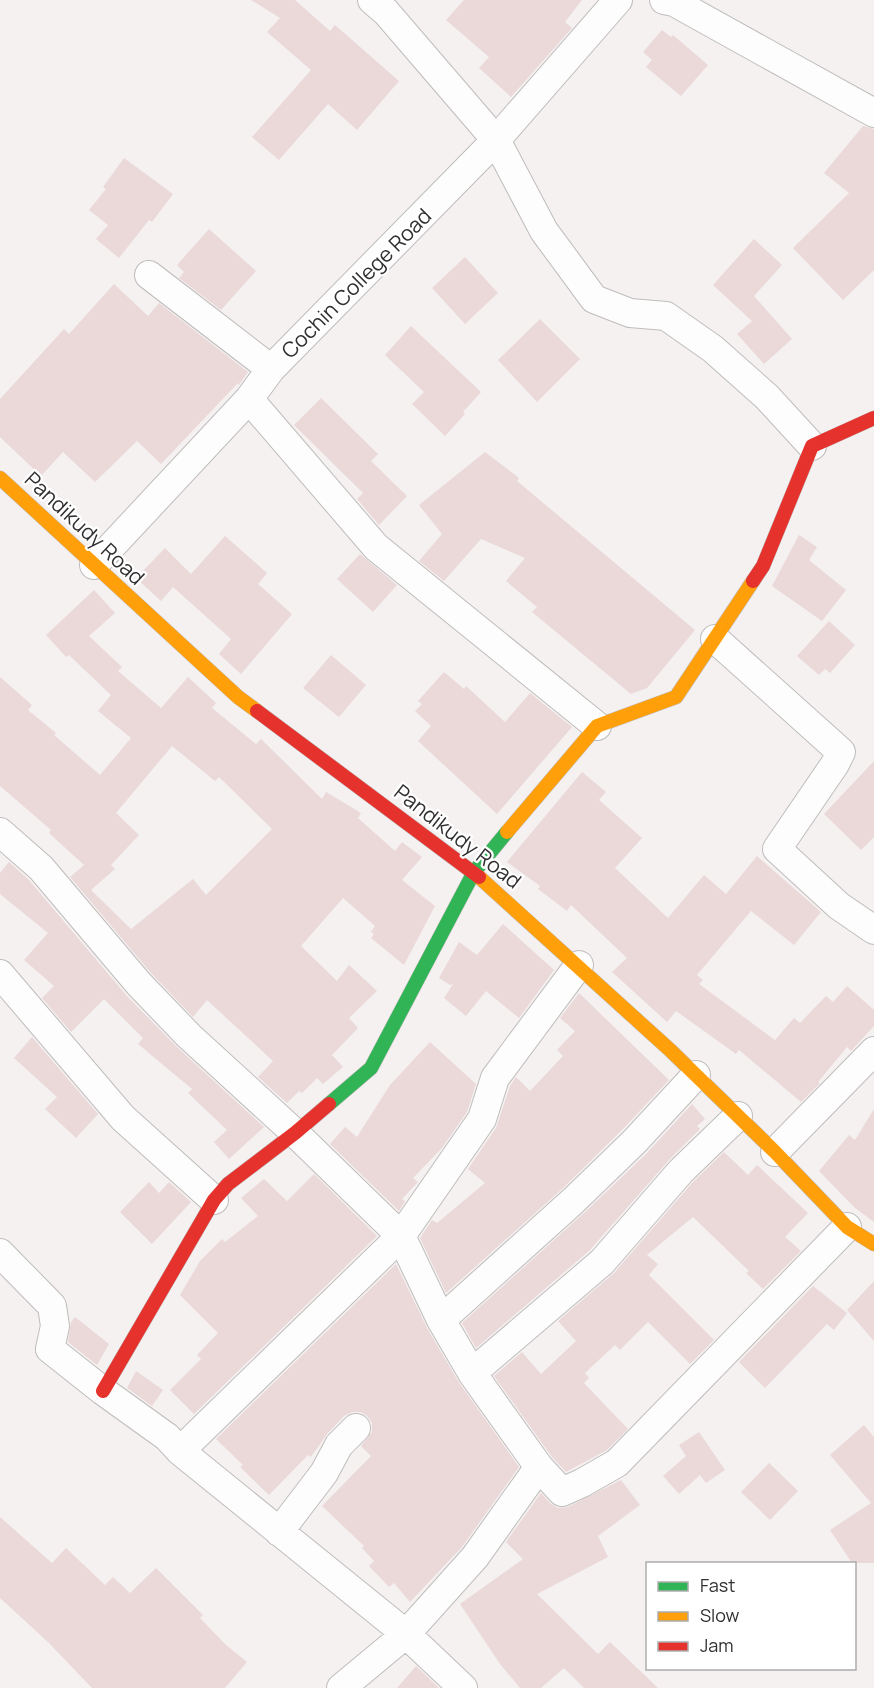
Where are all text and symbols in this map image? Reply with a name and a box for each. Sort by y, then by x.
street label: Cochin College Road [275,202,437,364]
street label: Pandikudy Road [19,465,151,591]
street label: Pandikudy Road [389,778,527,894]
legend [646,1562,856,1670]
text: Fast [700,1573,735,1597]
text: Slow [700,1603,740,1627]
text: Jam [700,1633,734,1657]

